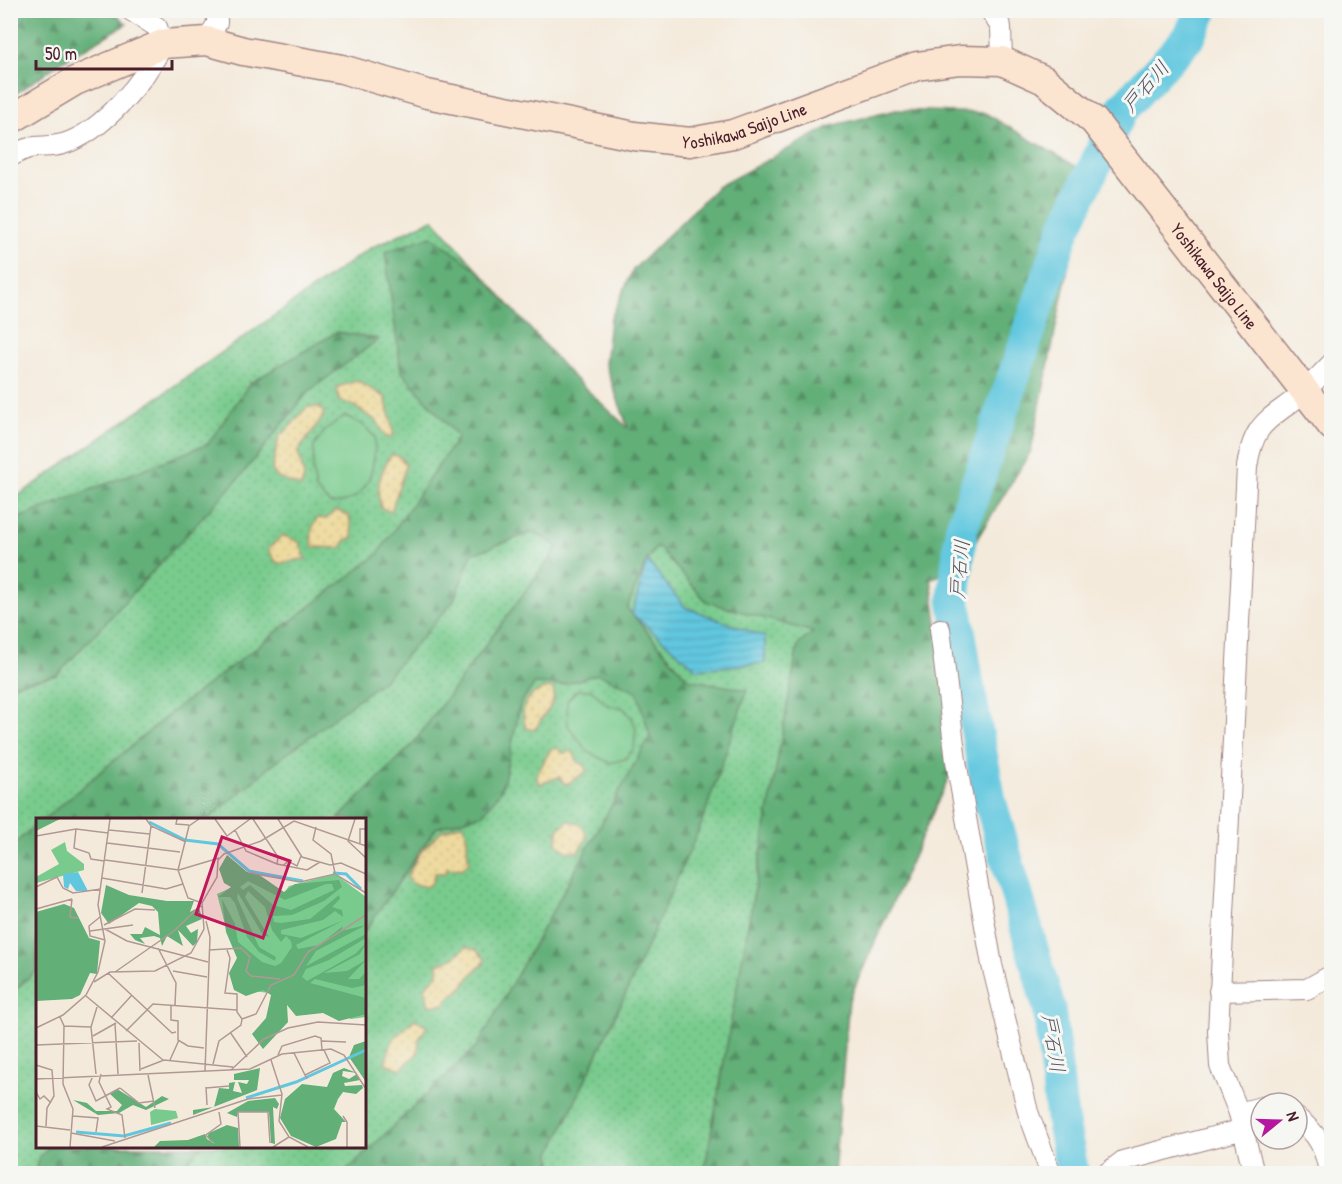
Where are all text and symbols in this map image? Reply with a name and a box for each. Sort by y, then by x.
scale bar [36,33,172,71]
text: 50 m [45,41,77,66]
water label: 戸石川 [1115,55,1175,117]
street label: Yoshikawa Saijo Line [681,95,810,154]
street label: Yoshikawa Saijo Line [1165,217,1264,334]
water label: 戸石川 [943,538,975,600]
inset map [36,818,366,1148]
water label: 戸石川 [1036,1011,1072,1075]
north arrow [1249,1091,1309,1151]
text: N [1281,1109,1305,1124]

